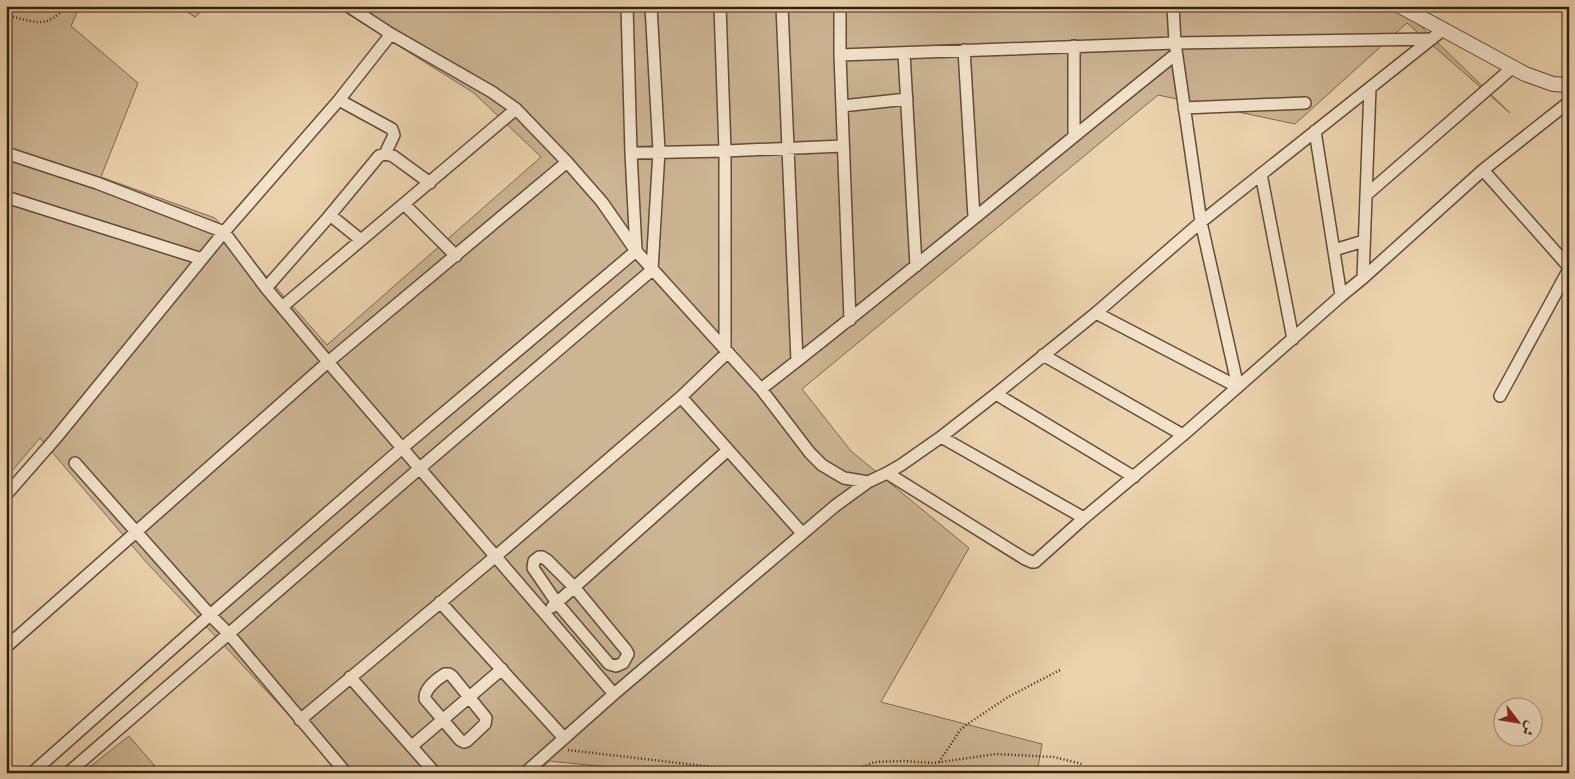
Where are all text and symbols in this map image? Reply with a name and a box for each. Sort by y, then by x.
north arrow [1492,696,1542,746]
text: ش [1518,718,1540,739]

